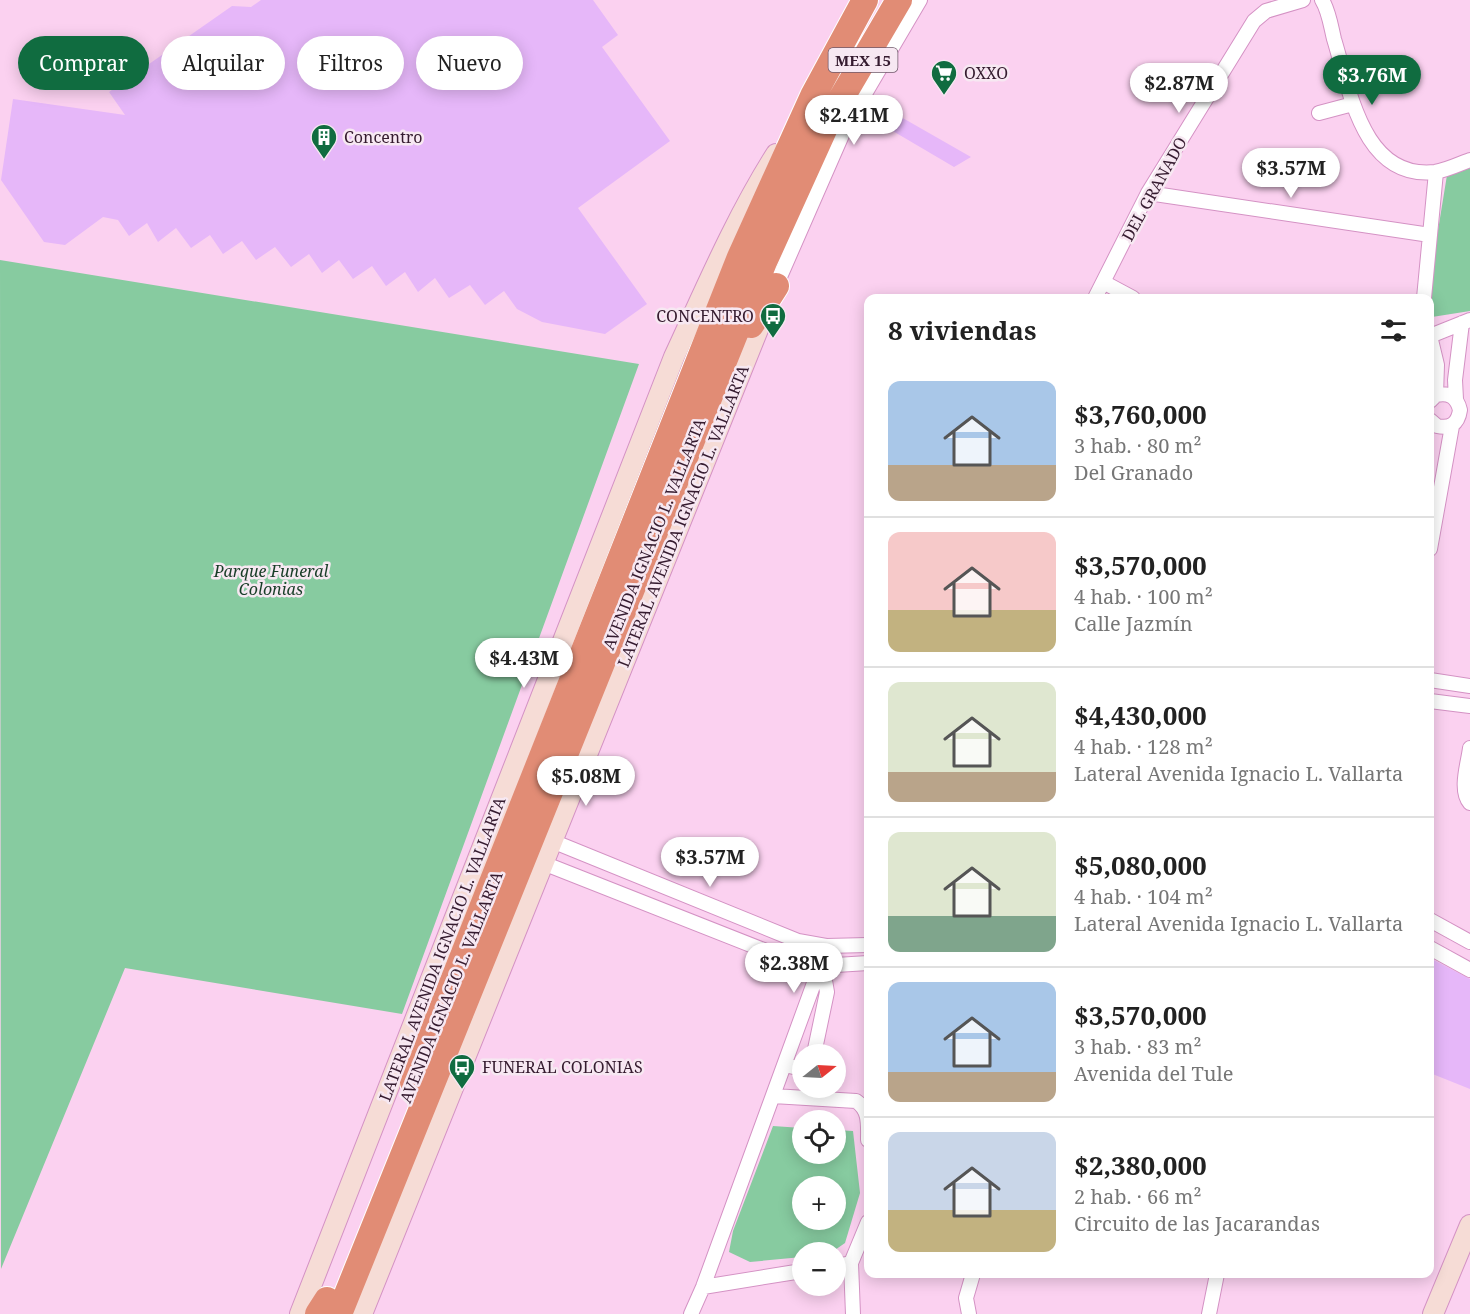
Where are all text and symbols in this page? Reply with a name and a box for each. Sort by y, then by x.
chip: Comprar [18,36,149,90]
chip: Alquilar [161,36,285,90]
chip: Filtros [297,36,404,90]
chip: Nuevo [416,36,523,90]
road number: MEX 15 [828,48,898,72]
pin: $3.76M [1323,55,1421,106]
supermarket icon: OXXO [929,58,959,96]
text: $3.76M [1337,61,1407,88]
place label: OXXO [964,62,1008,84]
pin: $2.87M [1130,63,1228,114]
text: $2.87M [1144,69,1214,96]
pin: $2.41M [805,95,903,146]
text: $2.41M [819,101,889,128]
building icon: Concentro [309,122,339,160]
place label: Concentro [344,126,423,148]
street label: DEL GRANADO [1116,133,1192,245]
pin: $3.57M [1242,148,1340,199]
text: $3.57M [1256,154,1326,181]
bus stop icon: CONCENTRO [758,301,788,339]
place label: CONCENTRO [656,305,754,327]
text: 8 viviendas [888,312,1036,348]
icon: filters [1377,314,1410,347]
street label: LATERAL AVENIDA IGNACIO L. VALLARTA [613,362,753,670]
text: $3,760,000 [1074,396,1207,432]
icon: home [936,405,1008,477]
street label: AVENIDA IGNACIO L. VALLARTA [599,415,709,653]
text: 3 hab. · 80 m² [1074,432,1201,459]
text: Del Granado [1074,459,1193,486]
text: $3,570,000 [1074,547,1207,583]
icon: home [936,556,1008,628]
park label: Parque Funeral Colonias [213,560,328,600]
text: 4 hab. · 100 m² [1074,583,1213,610]
text: Calle Jazmín [1074,610,1193,637]
pin: $4.43M [475,638,573,689]
text: $4.43M [489,644,559,671]
text: $4,430,000 [1074,697,1207,733]
icon: home [936,706,1008,778]
text: 4 hab. · 128 m² [1074,733,1213,760]
pin: $5.08M [537,756,635,807]
text: Lateral Avenida Ignacio L. Vallarta [1074,760,1403,787]
text: $5.08M [551,762,621,789]
street label: LATERAL AVENIDA IGNACIO L. VALLARTA [375,794,509,1104]
pin: $3.57M [661,837,759,888]
text: $3.57M [675,843,745,870]
text: $5,080,000 [1074,847,1207,883]
icon: home [936,856,1008,928]
street label: AVENIDA IGNACIO L. VALLARTA [396,868,506,1106]
text: 4 hab. · 104 m² [1074,883,1213,910]
text: Lateral Avenida Ignacio L. Vallarta [1074,910,1403,937]
pin: $2.38M [745,943,843,994]
text: $2.38M [759,949,829,976]
text: $3,570,000 [1074,997,1207,1033]
icon: home [936,1006,1008,1078]
text: 3 hab. · 83 m² [1074,1033,1201,1060]
north arrow [792,1044,846,1098]
map controls [792,1044,846,1296]
bus stop icon: FUNERAL COLONIAS [447,1052,477,1090]
place label: FUNERAL COLONIAS [482,1056,643,1078]
text: Avenida del Tule [1074,1060,1233,1087]
button: locate [792,1110,846,1164]
text: $2,380,000 [1074,1147,1207,1183]
icon: home [936,1156,1008,1228]
button: + [792,1176,846,1230]
text: 2 hab. · 66 m² [1074,1183,1201,1210]
text: Circuito de las Jacarandas [1074,1210,1320,1237]
button: − [792,1242,846,1296]

